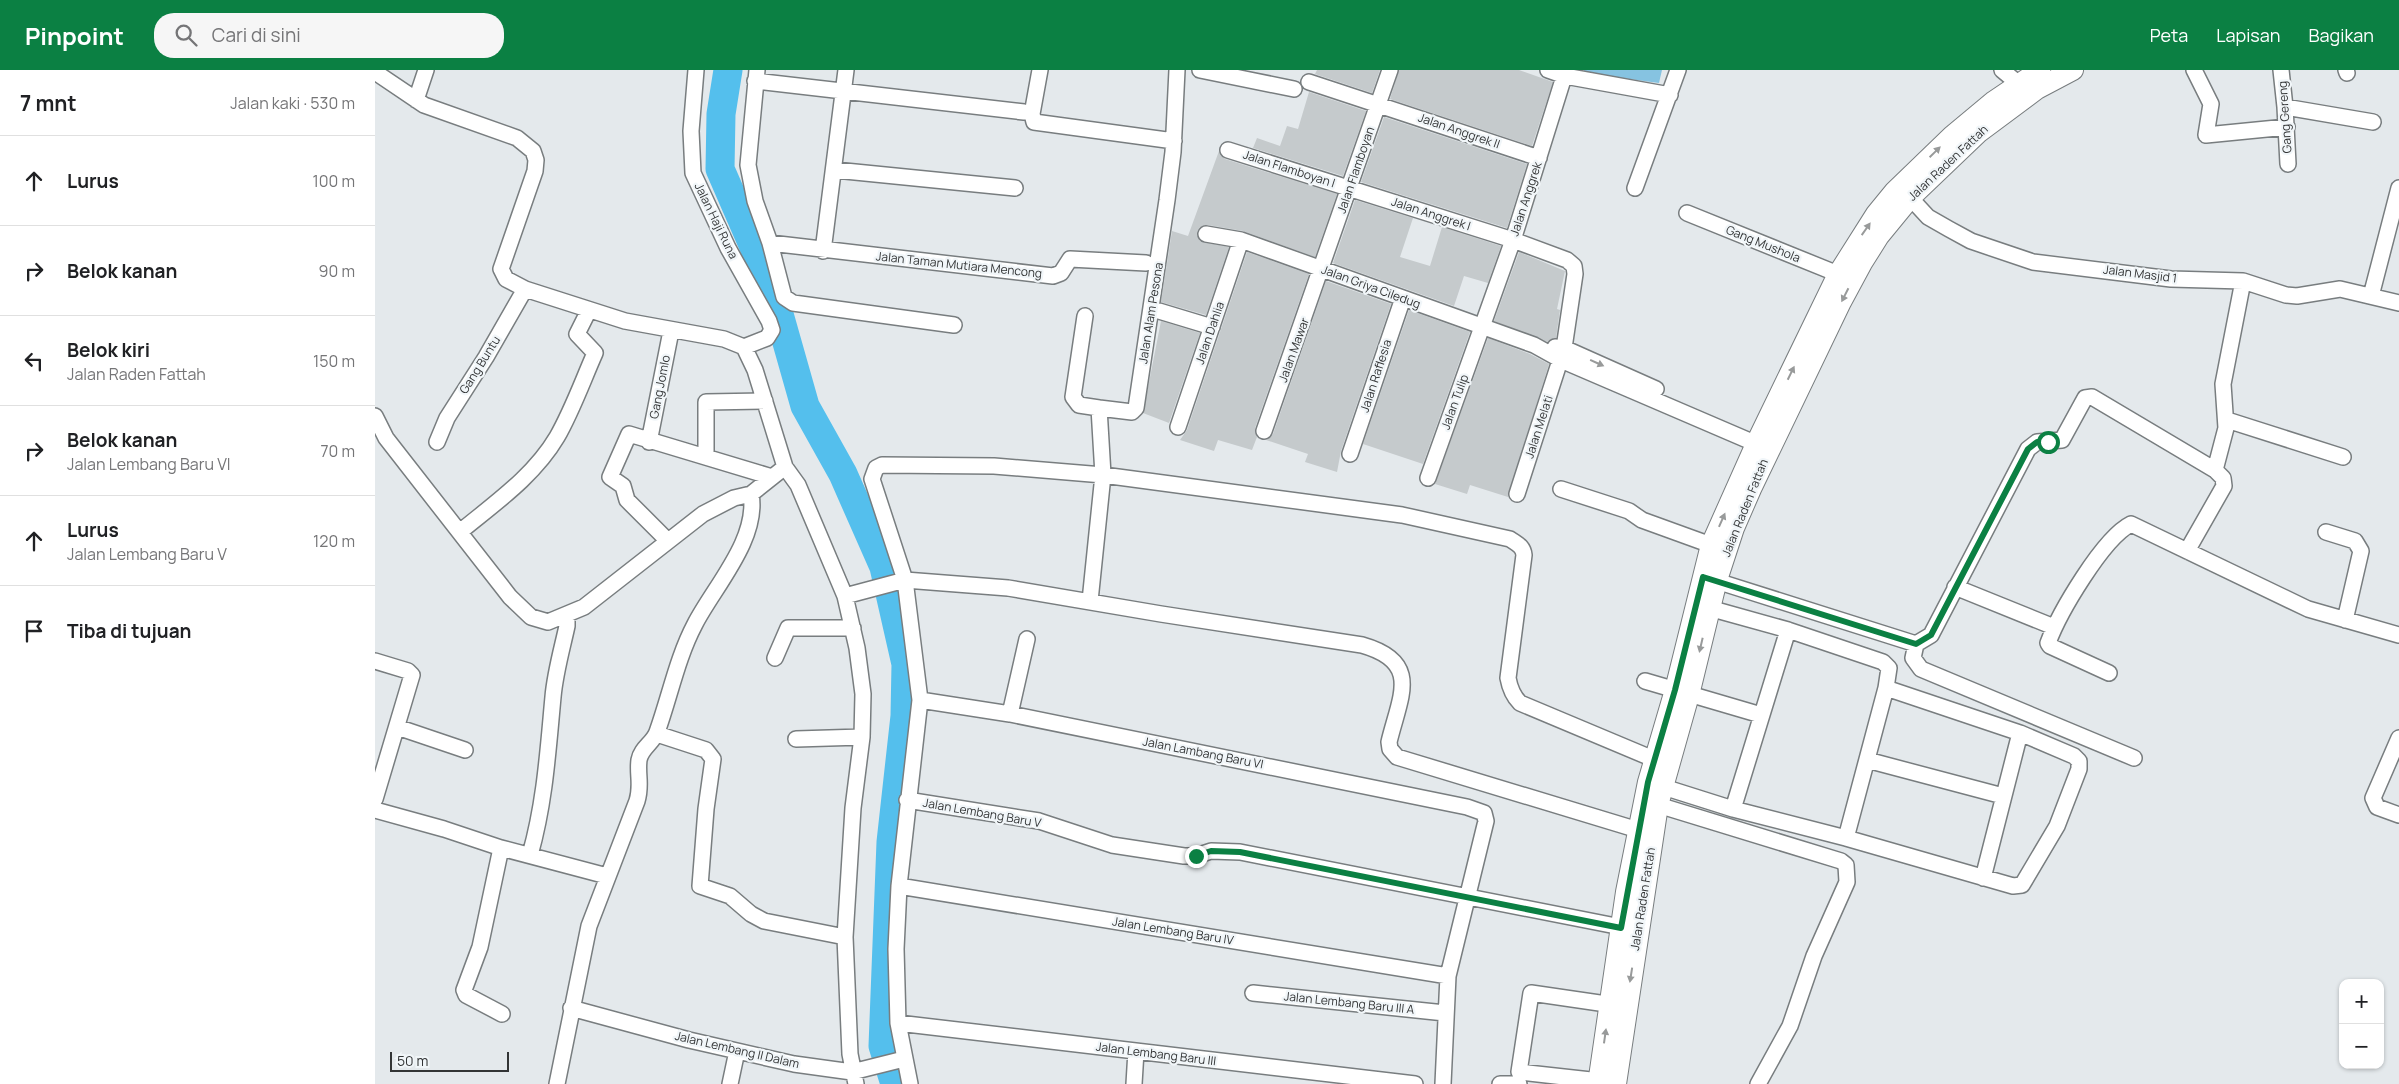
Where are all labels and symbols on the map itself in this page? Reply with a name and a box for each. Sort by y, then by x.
street label: Gang Gereng [2273,80,2296,154]
street label: Jalan Anggrek II [1416,109,1502,152]
street label: Jalan Raden Fattah [1904,121,1992,204]
street label: Jalan Flamboyan [1333,124,1378,216]
street label: Jalan Flamboyan I [1241,146,1337,191]
one-way arrow [1928,146,1940,158]
street label: Jalan Anggrek [1505,158,1546,238]
street label: Jalan Haji Runa [691,180,742,262]
street label: Jalan Anggrek I [1389,193,1473,234]
street label: Gang Mushola [1723,221,1803,266]
one-way arrow [1861,222,1871,236]
street label: Jalan Taman Mutiara Mencong [875,247,1043,282]
street label: Jalan Alam Pesona [1134,261,1167,365]
street label: Jalan Griya Ciledug [1319,261,1423,312]
street label: Jalan Masjid 1 [2102,261,2178,286]
one-way arrow [1841,288,1849,302]
street label: Jalan Dahlia [1191,299,1228,367]
street label: Jalan Mawar [1274,315,1313,384]
street label: Gang Buntu [455,333,504,397]
street label: Jalan Raflesia [1356,337,1395,414]
street label: Gang Jomlo [645,354,674,420]
one-way arrow [1590,359,1604,367]
one-way arrow [1787,366,1795,380]
street label: Jalan Tulip [1437,372,1472,432]
street label: Jalan Melati [1520,393,1557,461]
route start [2037,431,2060,454]
street label: Jalan Raden Fattah [1717,456,1772,559]
one-way arrow [1718,513,1726,527]
one-way arrow [1697,637,1705,652]
street label: Jalan Lambang Baru VI [1141,732,1265,773]
street label: Jalan Lembang Baru V [922,794,1043,831]
route end [1185,845,1208,868]
street label: Jalan Raden Fattah [1626,846,1659,952]
street label: Jalan Lembang Baru IV [1111,913,1236,949]
one-way arrow [1627,967,1635,983]
street label: Jalan Lembang Baru III A [1283,987,1415,1018]
street label: Jalan Lembang II Dalam [673,1027,801,1072]
one-way arrow [1601,1027,1609,1043]
street label: Jalan Lembang Baru III [1095,1038,1217,1069]
scale bar [390,1049,509,1072]

